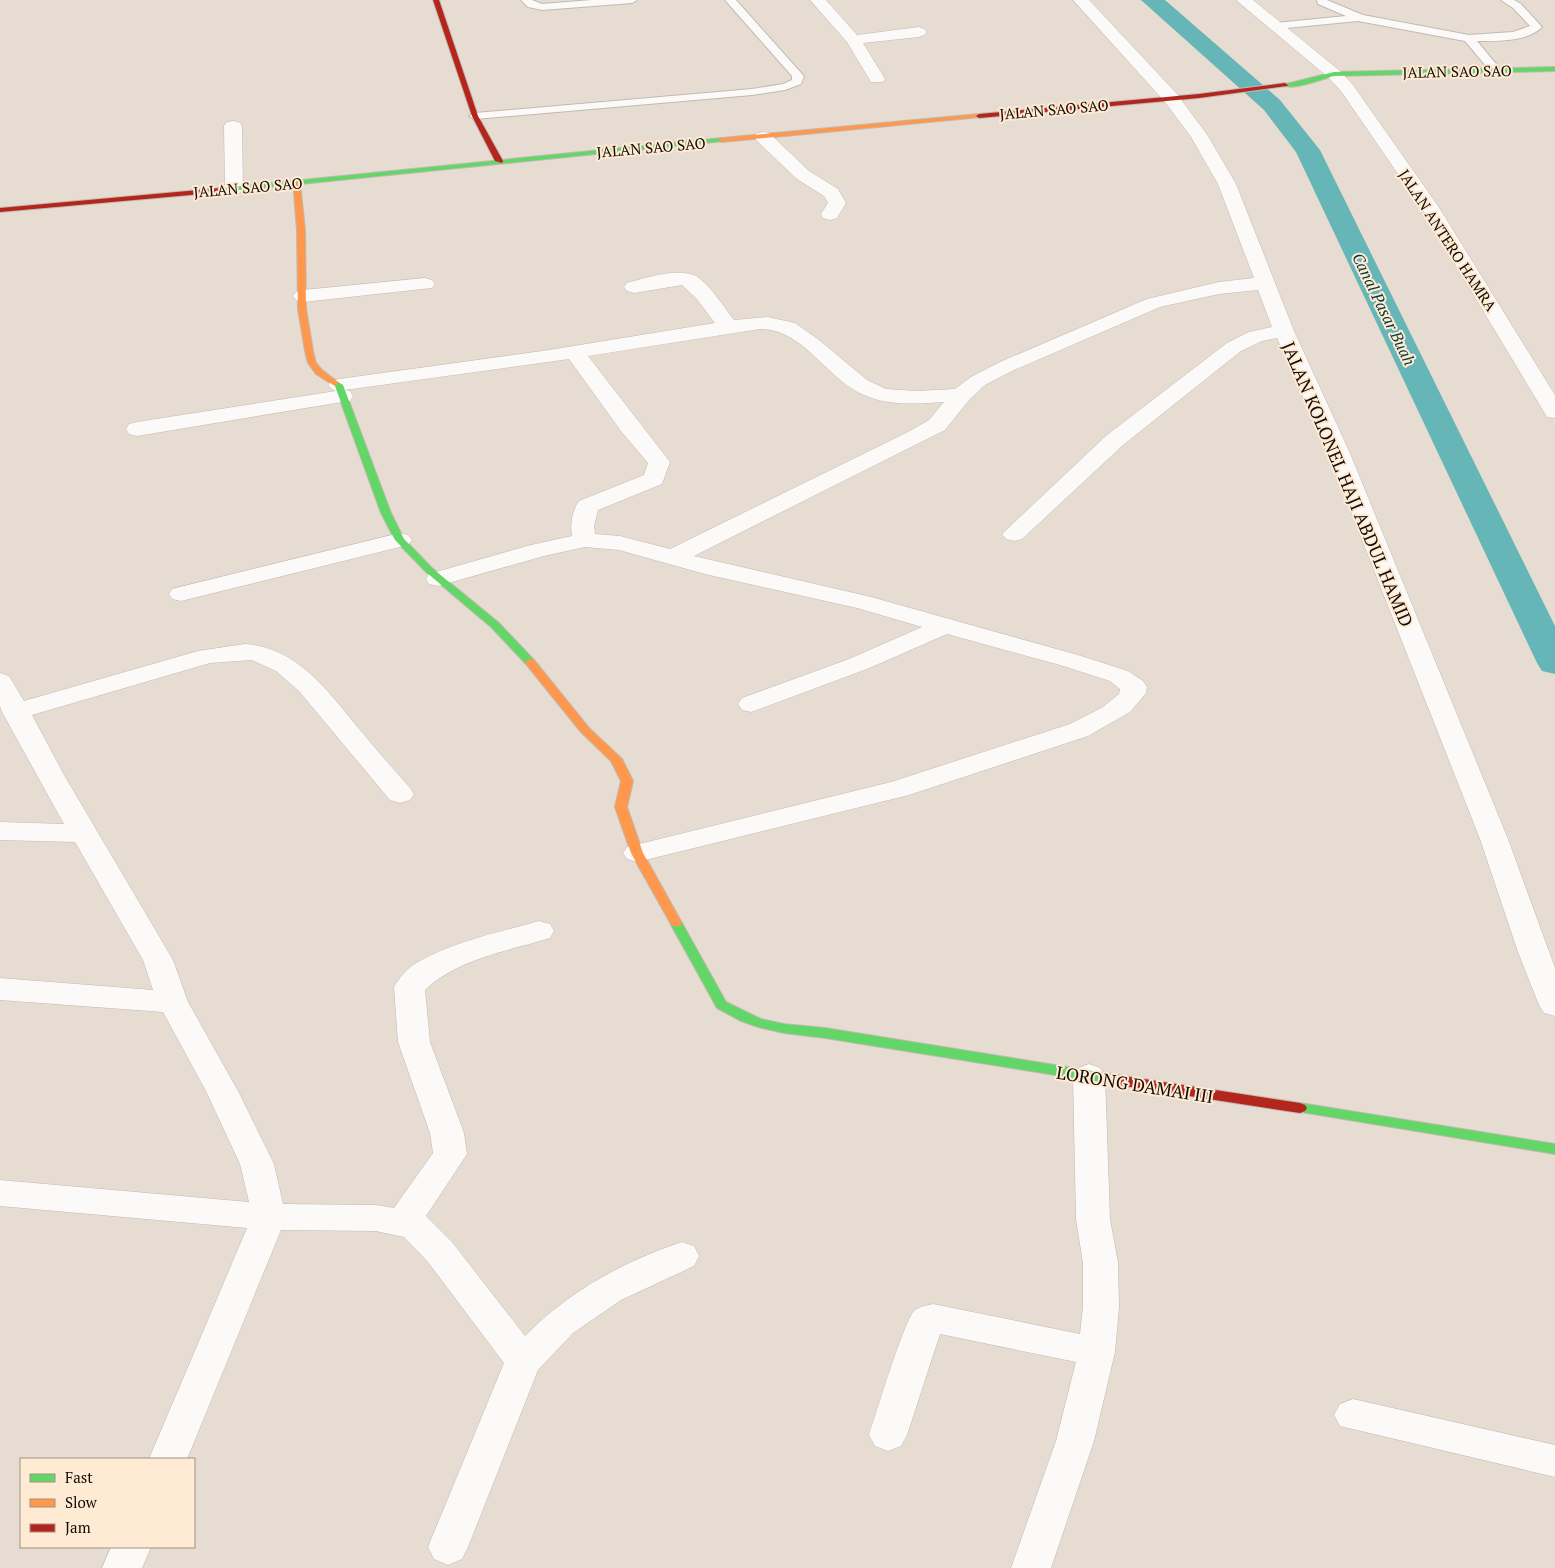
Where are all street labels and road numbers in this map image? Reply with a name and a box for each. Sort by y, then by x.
street label: JALAN SAO SAO [1402,60,1512,82]
street label: JALAN SAO SAO [999,94,1109,124]
street label: JALAN SAO SAO [596,132,706,162]
street label: JALAN ANTERO HAMRA [1395,165,1502,315]
street label: JALAN SAO SAO [193,172,303,202]
street label: JALAN KOLONEL HAJI ABDUL HAMID [1277,338,1419,630]
street label: LORONG DAMAI III [1055,1060,1215,1108]

